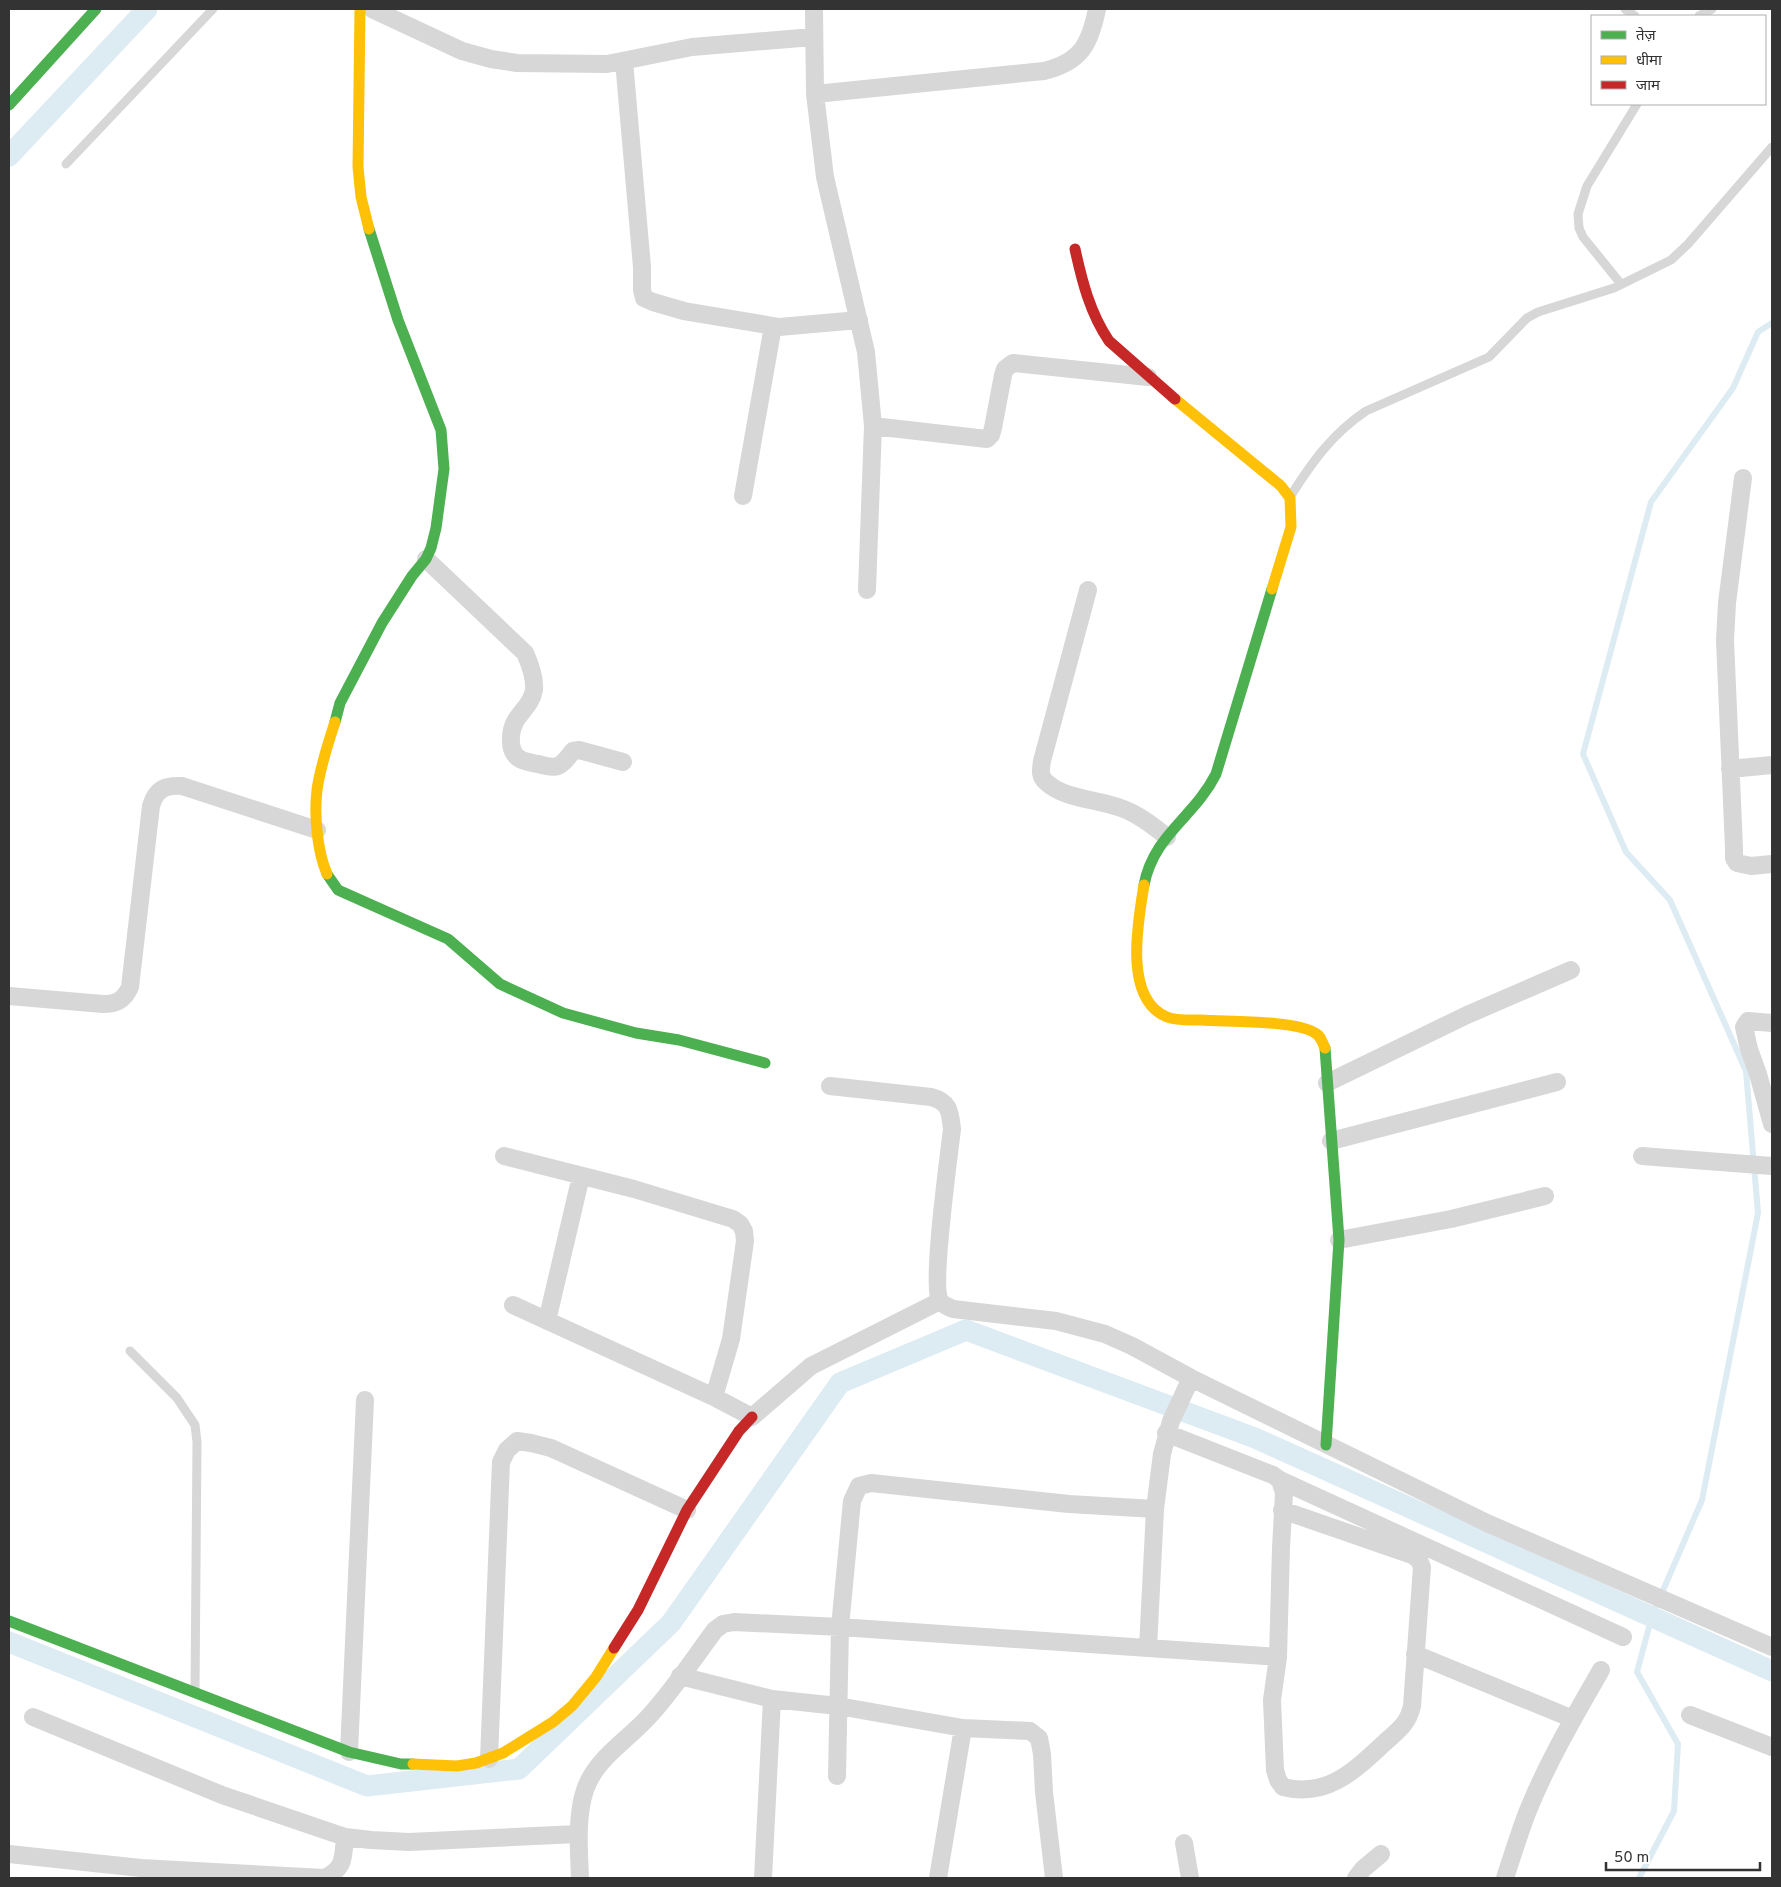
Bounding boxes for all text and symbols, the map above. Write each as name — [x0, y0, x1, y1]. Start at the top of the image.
legend — [1591, 15, 1766, 105]
text: तेज़ — [1636, 26, 1657, 46]
text: धीमा — [1636, 52, 1663, 71]
text: जाम — [1636, 77, 1661, 96]
scale bar — [1606, 1840, 1760, 1872]
text: 50 m — [1614, 1849, 1649, 1868]

